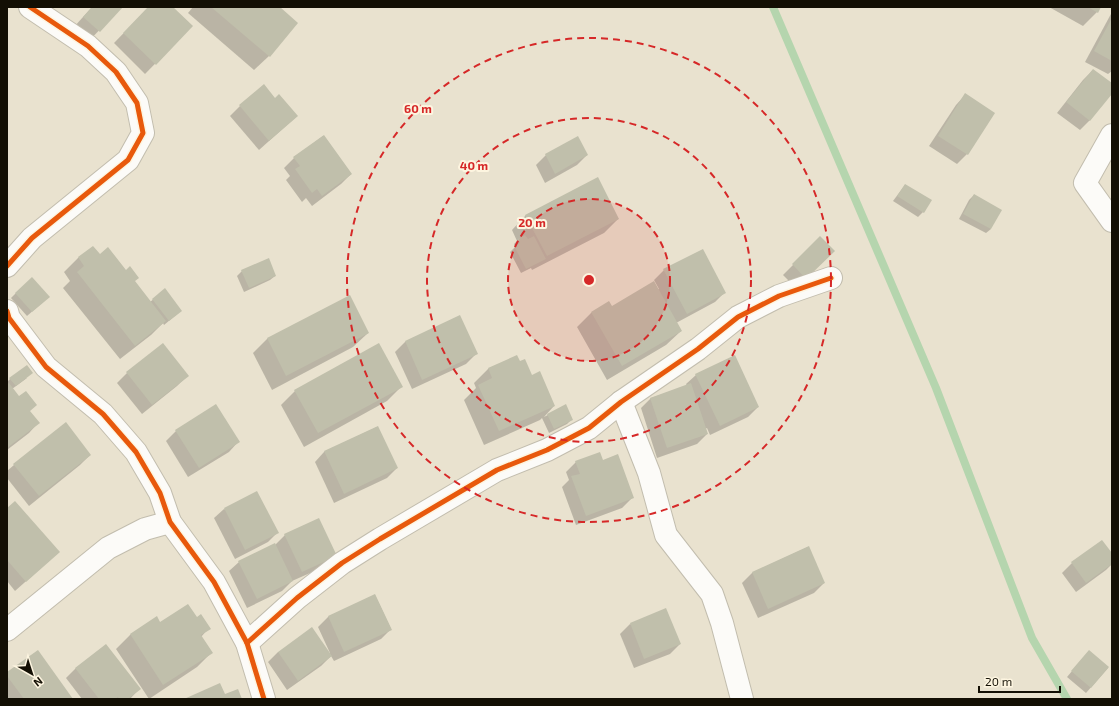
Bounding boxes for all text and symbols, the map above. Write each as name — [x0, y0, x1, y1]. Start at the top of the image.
text: 60 m — [404, 101, 432, 115]
text: 40 m — [460, 158, 488, 172]
text: 20 m — [518, 215, 546, 229]
centre of rings — [582, 273, 596, 287]
north arrow — [12, 654, 52, 694]
scale bar — [979, 668, 1060, 694]
text: 20 m — [985, 674, 1012, 688]
text: N — [31, 675, 46, 690]

